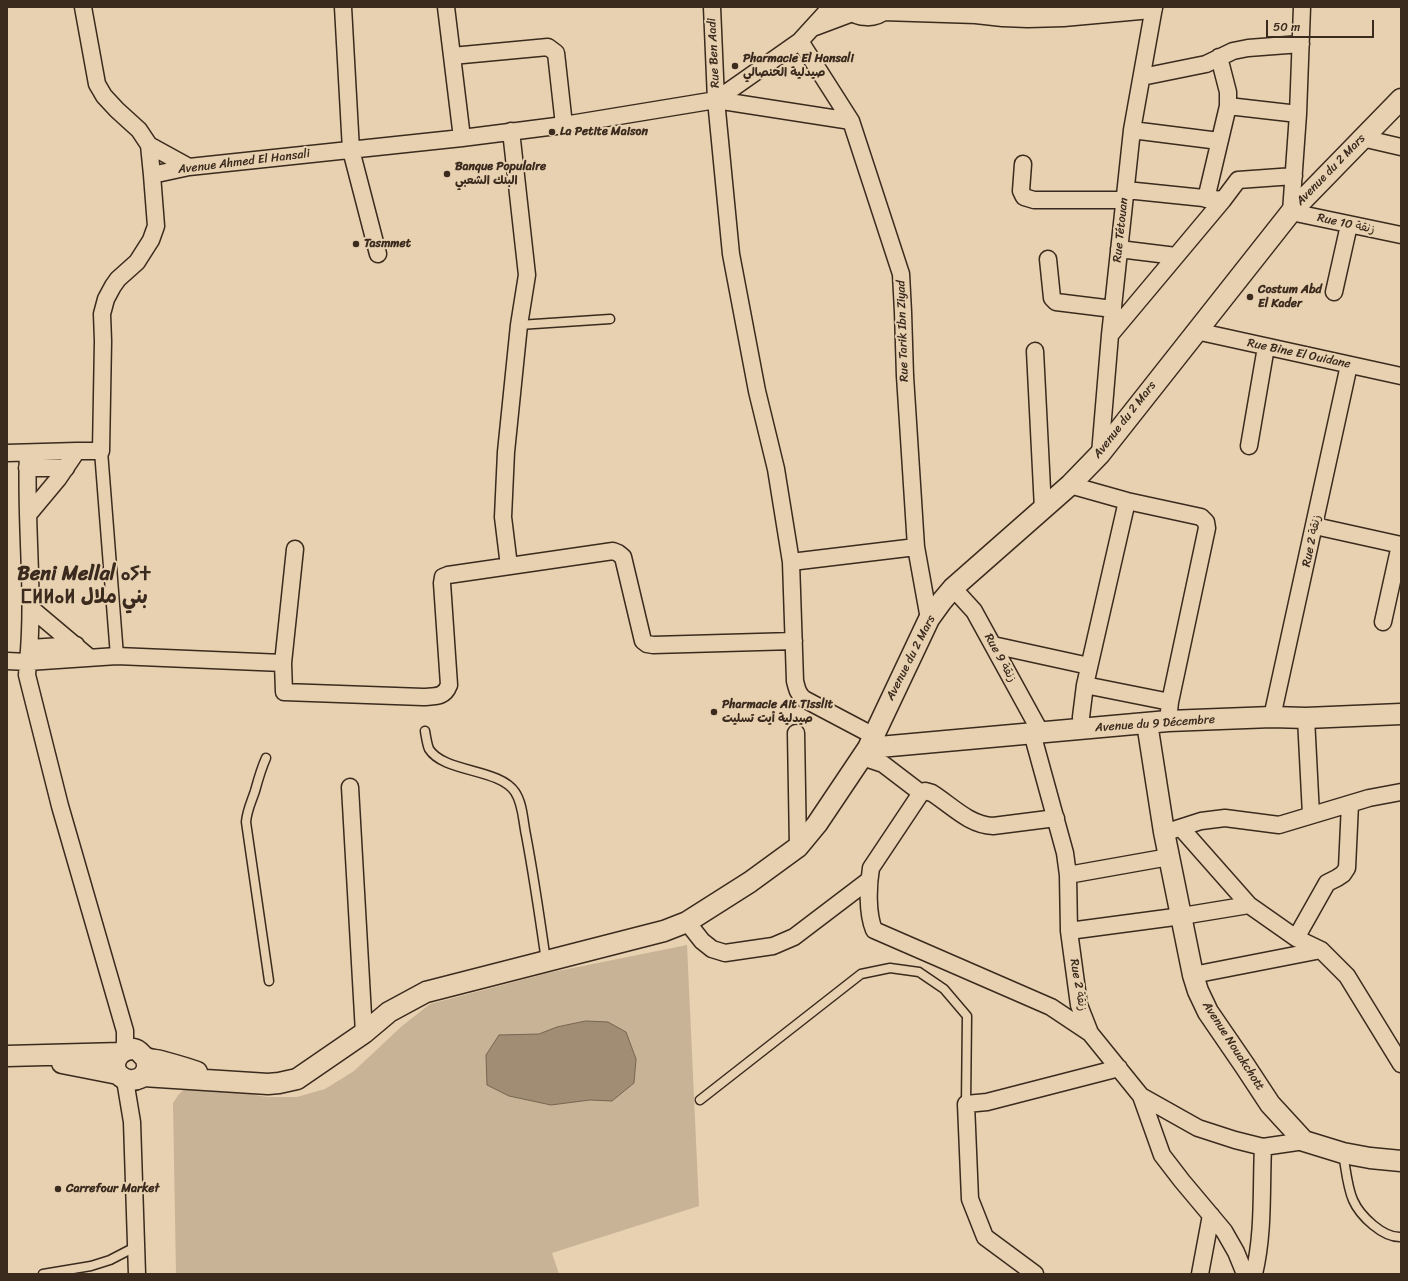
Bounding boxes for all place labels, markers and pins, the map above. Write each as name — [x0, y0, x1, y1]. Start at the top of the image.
place label: Pharmacie El Hansali صيدلية الحنصالي — [743, 52, 854, 80]
marker: Pharmacie El Hansali صيدلية الحنصالي — [730, 61, 740, 71]
place label: La Petite Maison — [560, 125, 648, 139]
marker: La Petite Maison — [547, 127, 557, 137]
place label: Banque Populaire البنك الشعبي — [455, 160, 546, 188]
marker: Banque Populaire البنك الشعبي — [442, 169, 452, 179]
place label: Tasmmet — [364, 237, 411, 251]
marker: Tasmmet — [351, 239, 361, 249]
place label: Costum Abd El Kader — [1258, 283, 1322, 311]
marker: Costum Abd El Kader — [1245, 292, 1255, 302]
place label: Pharmacie Ait Tisslit صيدلية أيت تسليت — [722, 698, 833, 726]
marker: Pharmacie Ait Tisslit صيدلية أيت تسليت — [709, 707, 719, 717]
place label: Carrefour Market — [66, 1182, 159, 1196]
marker: Carrefour Market — [53, 1184, 63, 1194]

